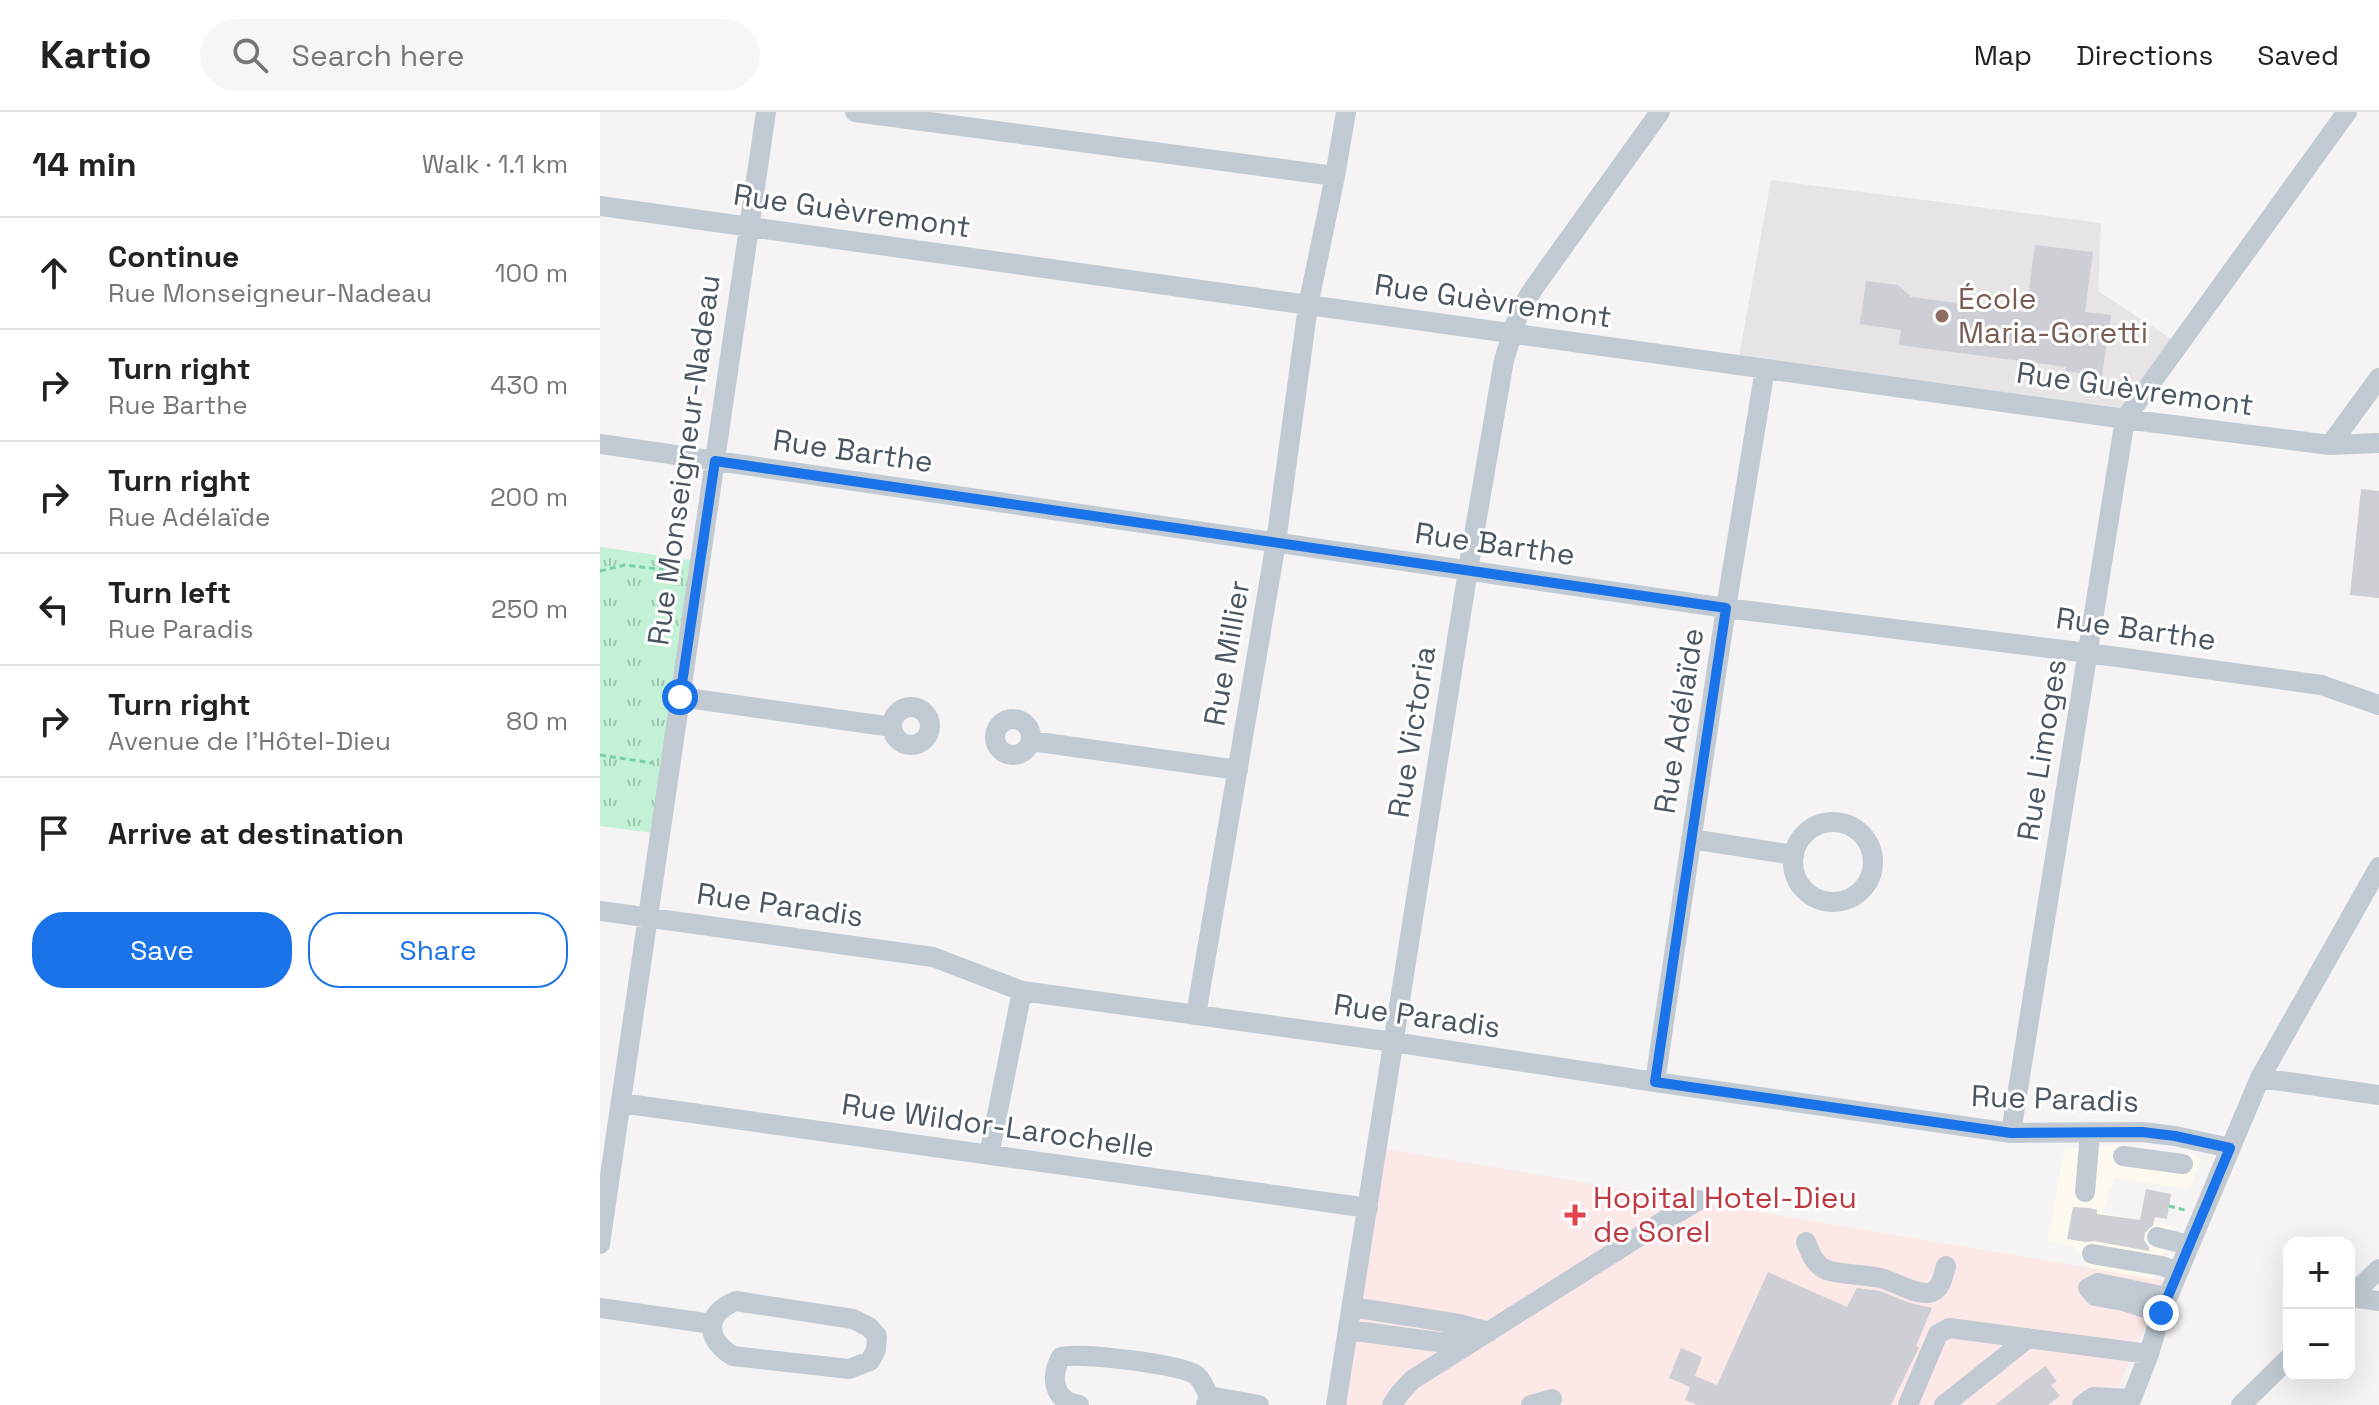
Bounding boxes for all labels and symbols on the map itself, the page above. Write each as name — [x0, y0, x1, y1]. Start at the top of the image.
street label: Rue Guèvremont — [731, 175, 973, 246]
street label: Rue Guèvremont — [1372, 265, 1614, 336]
street label: Rue Monseigneur-Nadeau — [638, 272, 729, 648]
place label: École Maria-Goretti — [1958, 279, 2148, 352]
marker: École Maria-Goretti — [1933, 307, 1951, 325]
street label: Rue Guèvremont — [2014, 353, 2256, 424]
street label: Rue Barthe — [771, 420, 936, 481]
street label: Rue Barthe — [1413, 513, 1578, 574]
street label: Rue Millier — [1195, 577, 1258, 729]
street label: Rue Barthe — [2054, 598, 2219, 659]
street label: Rue Adélaïde — [1645, 625, 1712, 817]
street label: Rue Victoria — [1379, 643, 1444, 821]
street label: Rue Limoges — [2008, 656, 2075, 844]
route start — [662, 679, 698, 715]
street label: Rue Paradis — [694, 874, 866, 935]
street label: Rue Paradis — [1331, 985, 1503, 1046]
street label: Rue Paradis — [1970, 1076, 2140, 1121]
street label: Rue Wildor-Larochelle — [839, 1084, 1157, 1167]
place label: Hopital Hotel-Dieu de Sorel — [1593, 1178, 1857, 1251]
marker: Hopital Hotel-Dieu de Sorel — [1564, 1204, 1586, 1226]
route end — [2143, 1295, 2179, 1331]

